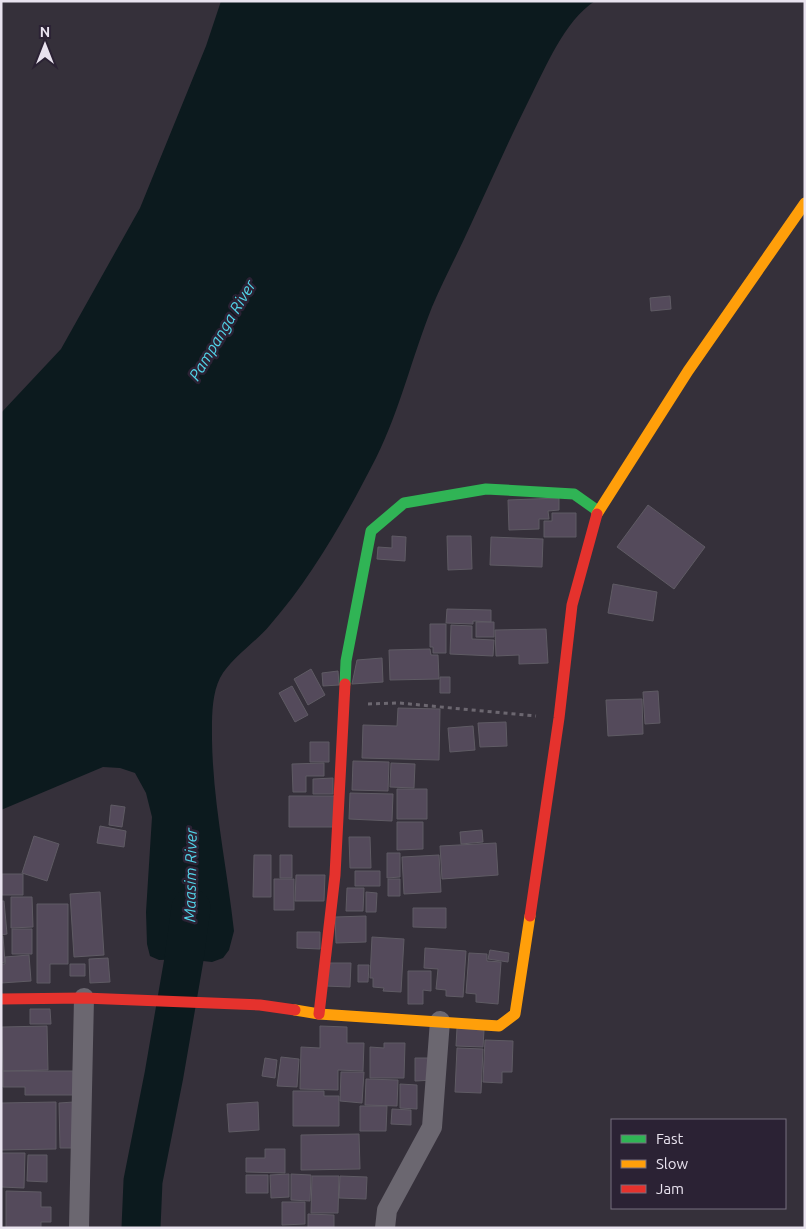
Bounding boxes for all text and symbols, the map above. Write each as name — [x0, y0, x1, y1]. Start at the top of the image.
north arrow — [20, 20, 70, 70]
text: N — [40, 24, 50, 40]
water label: Pampanga River — [185, 276, 260, 383]
water label: Maasim River — [180, 827, 200, 922]
legend — [611, 1119, 786, 1209]
text: Fast — [656, 1130, 684, 1147]
text: Slow — [656, 1155, 689, 1172]
text: Jam — [656, 1180, 684, 1197]

